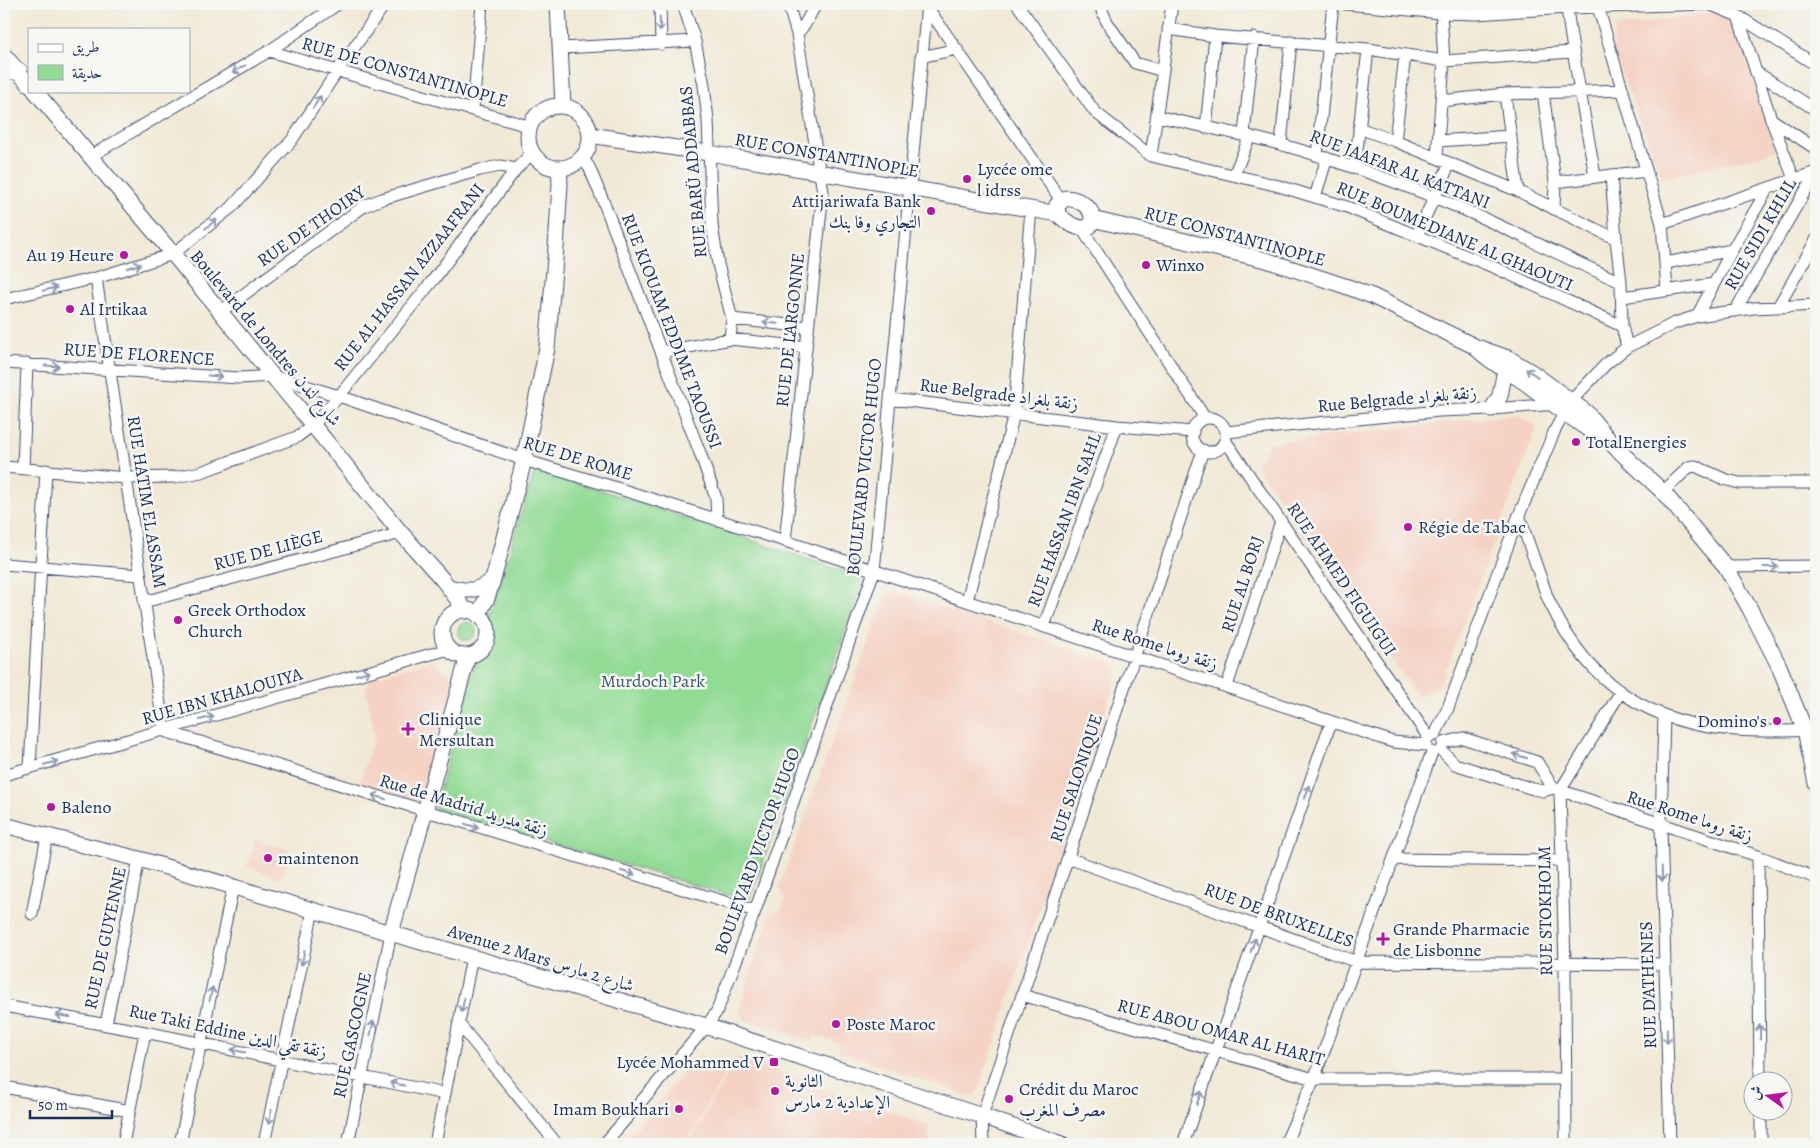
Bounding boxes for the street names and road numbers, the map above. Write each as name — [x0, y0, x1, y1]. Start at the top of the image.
street label: RUE DE CONSTANTINOPLE — [299, 31, 511, 113]
street label: RUE BARÜ ADDABBAS — [674, 85, 712, 259]
street label: RUE JAAFAR AL KATTANI — [1306, 123, 1494, 215]
street label: RUE CONSTANTINOPLE — [733, 127, 921, 183]
street label: RUE SIDI KHLIL — [1718, 173, 1802, 294]
street label: RUE BOUMEDIANE AL GHAOUTI — [1333, 175, 1577, 297]
street label: RUE AL HASSAN AZZAAFRANI — [328, 178, 490, 376]
street label: RUE DE THOIRY — [252, 179, 371, 272]
street label: RUE CONSTANTINOPLE — [1142, 200, 1328, 272]
street label: RUE KIOUAM EDDIME TAOUSSI — [616, 210, 728, 452]
street label: Boulevard de Londres شارع لندن — [183, 245, 347, 433]
street label: RUE DE L'ARGONNE — [770, 252, 810, 408]
street label: RUE DE FLORENCE — [63, 337, 215, 371]
street label: BOULEVARD VICTOR HUGO — [841, 357, 887, 577]
street label: Rue Belgrade زنقة بلغراد — [918, 372, 1080, 416]
street label: Rue Belgrade زنقة بلغراد — [1316, 380, 1478, 418]
street label: RUE HATIM EL ASSAM — [122, 414, 172, 590]
street label: RUE HASSAN IBN SAHL — [1021, 429, 1107, 610]
street label: RUE DE ROME — [520, 430, 636, 486]
street label: RUE AHMED FIGUIGUI — [1282, 497, 1402, 661]
street label: RUE DE LIÈGE — [211, 524, 325, 576]
street label: RUE AL BORJ — [1215, 533, 1269, 635]
street label: Rue Rome زنقة روما — [1089, 612, 1221, 676]
street label: RUE IBN KHALOUIYA — [139, 661, 305, 730]
street label: RUE SALONIQUE — [1044, 711, 1108, 845]
street label: BOULEVARD VICTOR HUGO — [708, 744, 806, 958]
street label: Rue de Madrid زنقة مدريد — [377, 768, 551, 842]
street label: Rue Rome زنقة روما — [1624, 784, 1756, 848]
street label: RUE STOKHOLM — [1532, 846, 1558, 976]
street label: RUE DE GUYENNE — [78, 865, 132, 1011]
street label: RUE DE BRUXELLES — [1201, 877, 1357, 953]
street label: Avenue 2 Mars شارع 2 مارس — [443, 918, 637, 1001]
street label: RUE D'ATHENES — [1634, 921, 1662, 1049]
street label: RUE GASCOGNE — [327, 970, 377, 1100]
street label: RUE ABOU OMAR AL HARIT — [1115, 993, 1327, 1071]
street label: Rue Taki Eddine زنقة تقي الدين — [126, 998, 329, 1070]

